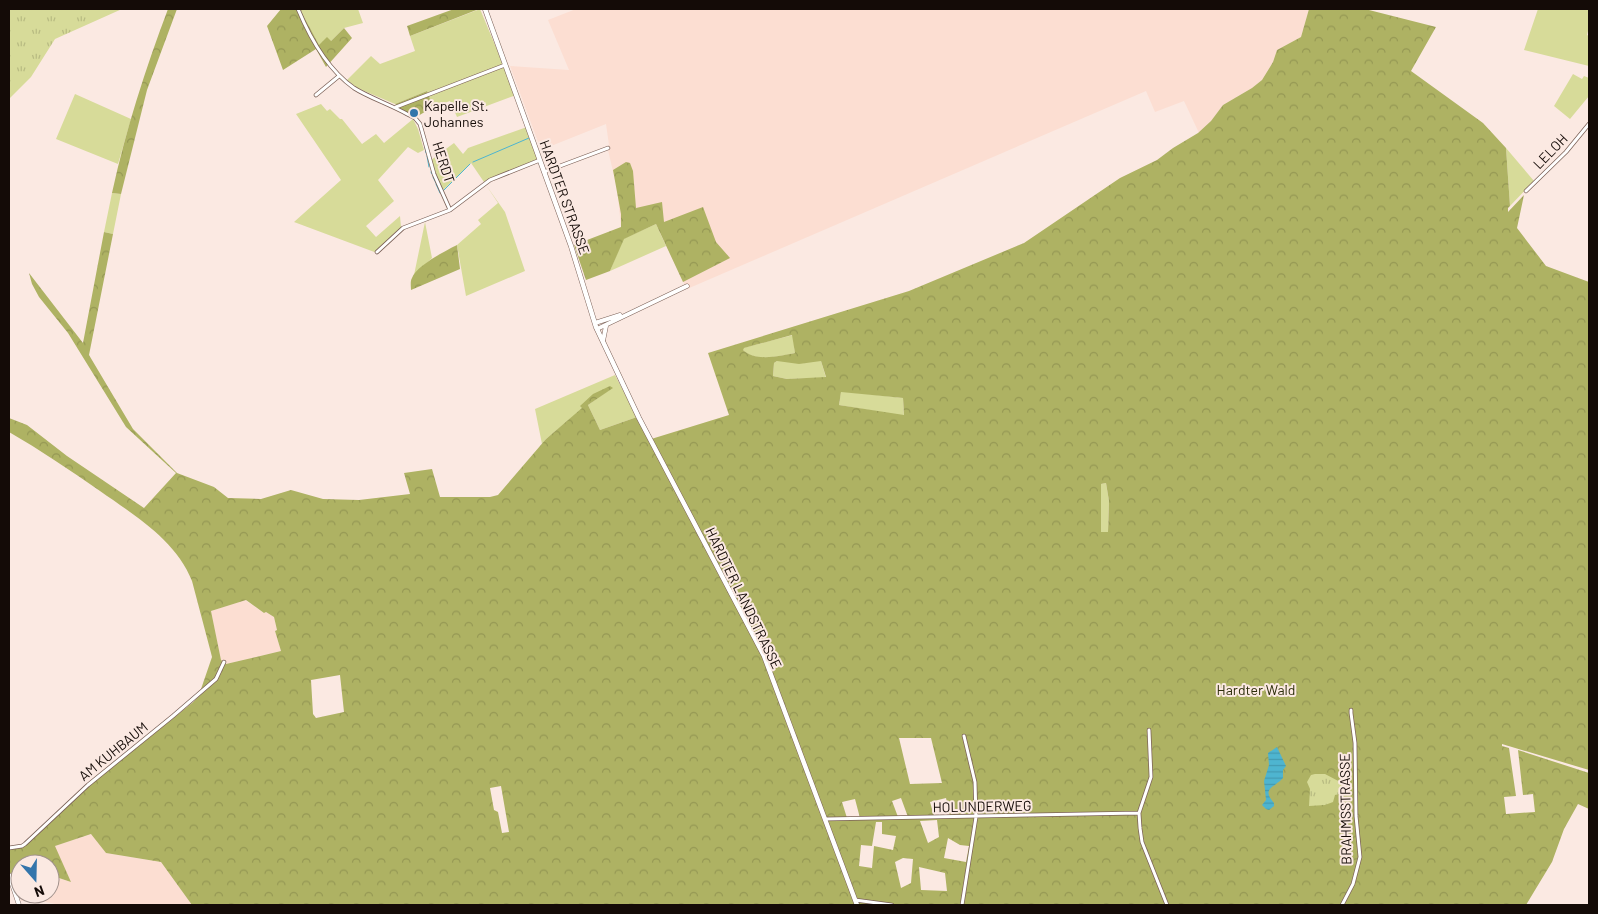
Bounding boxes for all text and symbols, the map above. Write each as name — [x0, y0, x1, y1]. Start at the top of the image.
place label: Kapelle St. Johannes — [424, 97, 489, 130]
marker: Kapelle St. Johannes — [408, 107, 420, 119]
street label: LELOH — [1529, 130, 1571, 172]
street label: HARDTER STRASSE — [536, 138, 594, 256]
street label: HERDT — [429, 139, 459, 185]
street label: HARDTER LANDSTRASSE — [702, 524, 786, 672]
park label: Hardter Wald — [1217, 681, 1295, 698]
street label: AM KUHBAUM — [75, 718, 151, 784]
street label: BRAHMSSTRASSE — [1336, 753, 1354, 865]
street label: HOLUNDERWEG — [932, 797, 1032, 815]
north arrow — [10, 854, 60, 904]
text: N — [32, 882, 47, 901]

